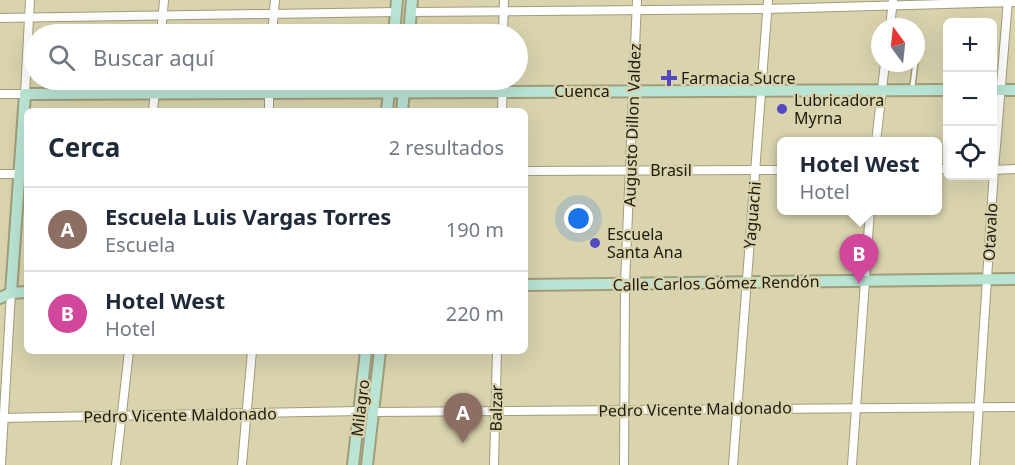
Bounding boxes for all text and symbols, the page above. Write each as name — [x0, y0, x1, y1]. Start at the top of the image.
north arrow — [871, 18, 925, 72]
map controls — [943, 18, 997, 180]
button: + — [943, 18, 997, 72]
search box — [24, 24, 528, 90]
icon: search — [45, 41, 78, 74]
text: Buscar aquí — [93, 42, 214, 72]
street label: Augusto Dillon Valdez — [618, 43, 646, 207]
place label: Farmacia Sucre — [681, 67, 795, 89]
marker: Farmacia Sucre — [662, 71, 676, 85]
button: − — [943, 72, 997, 126]
street label: Cuenca — [554, 80, 610, 102]
place label: Lubricadora Myrna — [794, 89, 884, 129]
marker: Lubricadora Myrna — [775, 102, 789, 116]
button: locate — [943, 126, 997, 180]
text: Cerca — [48, 129, 120, 165]
text: 2 resultados — [389, 134, 504, 161]
popup — [777, 137, 942, 215]
text: Hotel West — [799, 148, 920, 178]
street label: Brasil — [650, 159, 692, 181]
text: Hotel — [799, 178, 850, 205]
street label: Yaguachi — [738, 180, 766, 250]
text: Escuela Luis Vargas Torres — [105, 201, 391, 231]
street label: Otavalo — [977, 202, 1003, 262]
your location — [564, 204, 593, 233]
text: A — [61, 216, 74, 243]
text: 190 m — [446, 216, 504, 243]
place label: Escuela Santa Ana — [607, 223, 683, 263]
text: Escuela — [105, 231, 175, 258]
pin: B — [840, 234, 878, 284]
marker: Escuela Santa Ana — [588, 236, 602, 250]
street label: Calle Carlos Gómez Rendón — [612, 270, 820, 296]
text: Hotel West — [105, 285, 225, 315]
text: B — [61, 300, 74, 327]
text: 220 m — [446, 300, 504, 327]
text: Hotel — [105, 315, 156, 342]
street label: Milagro — [346, 378, 374, 438]
street label: Balzar — [485, 384, 507, 431]
pin: A — [444, 394, 482, 443]
street label: Pedro Vicente Maldonado — [598, 396, 792, 422]
street label: Pedro Vicente Maldonado — [83, 402, 277, 428]

